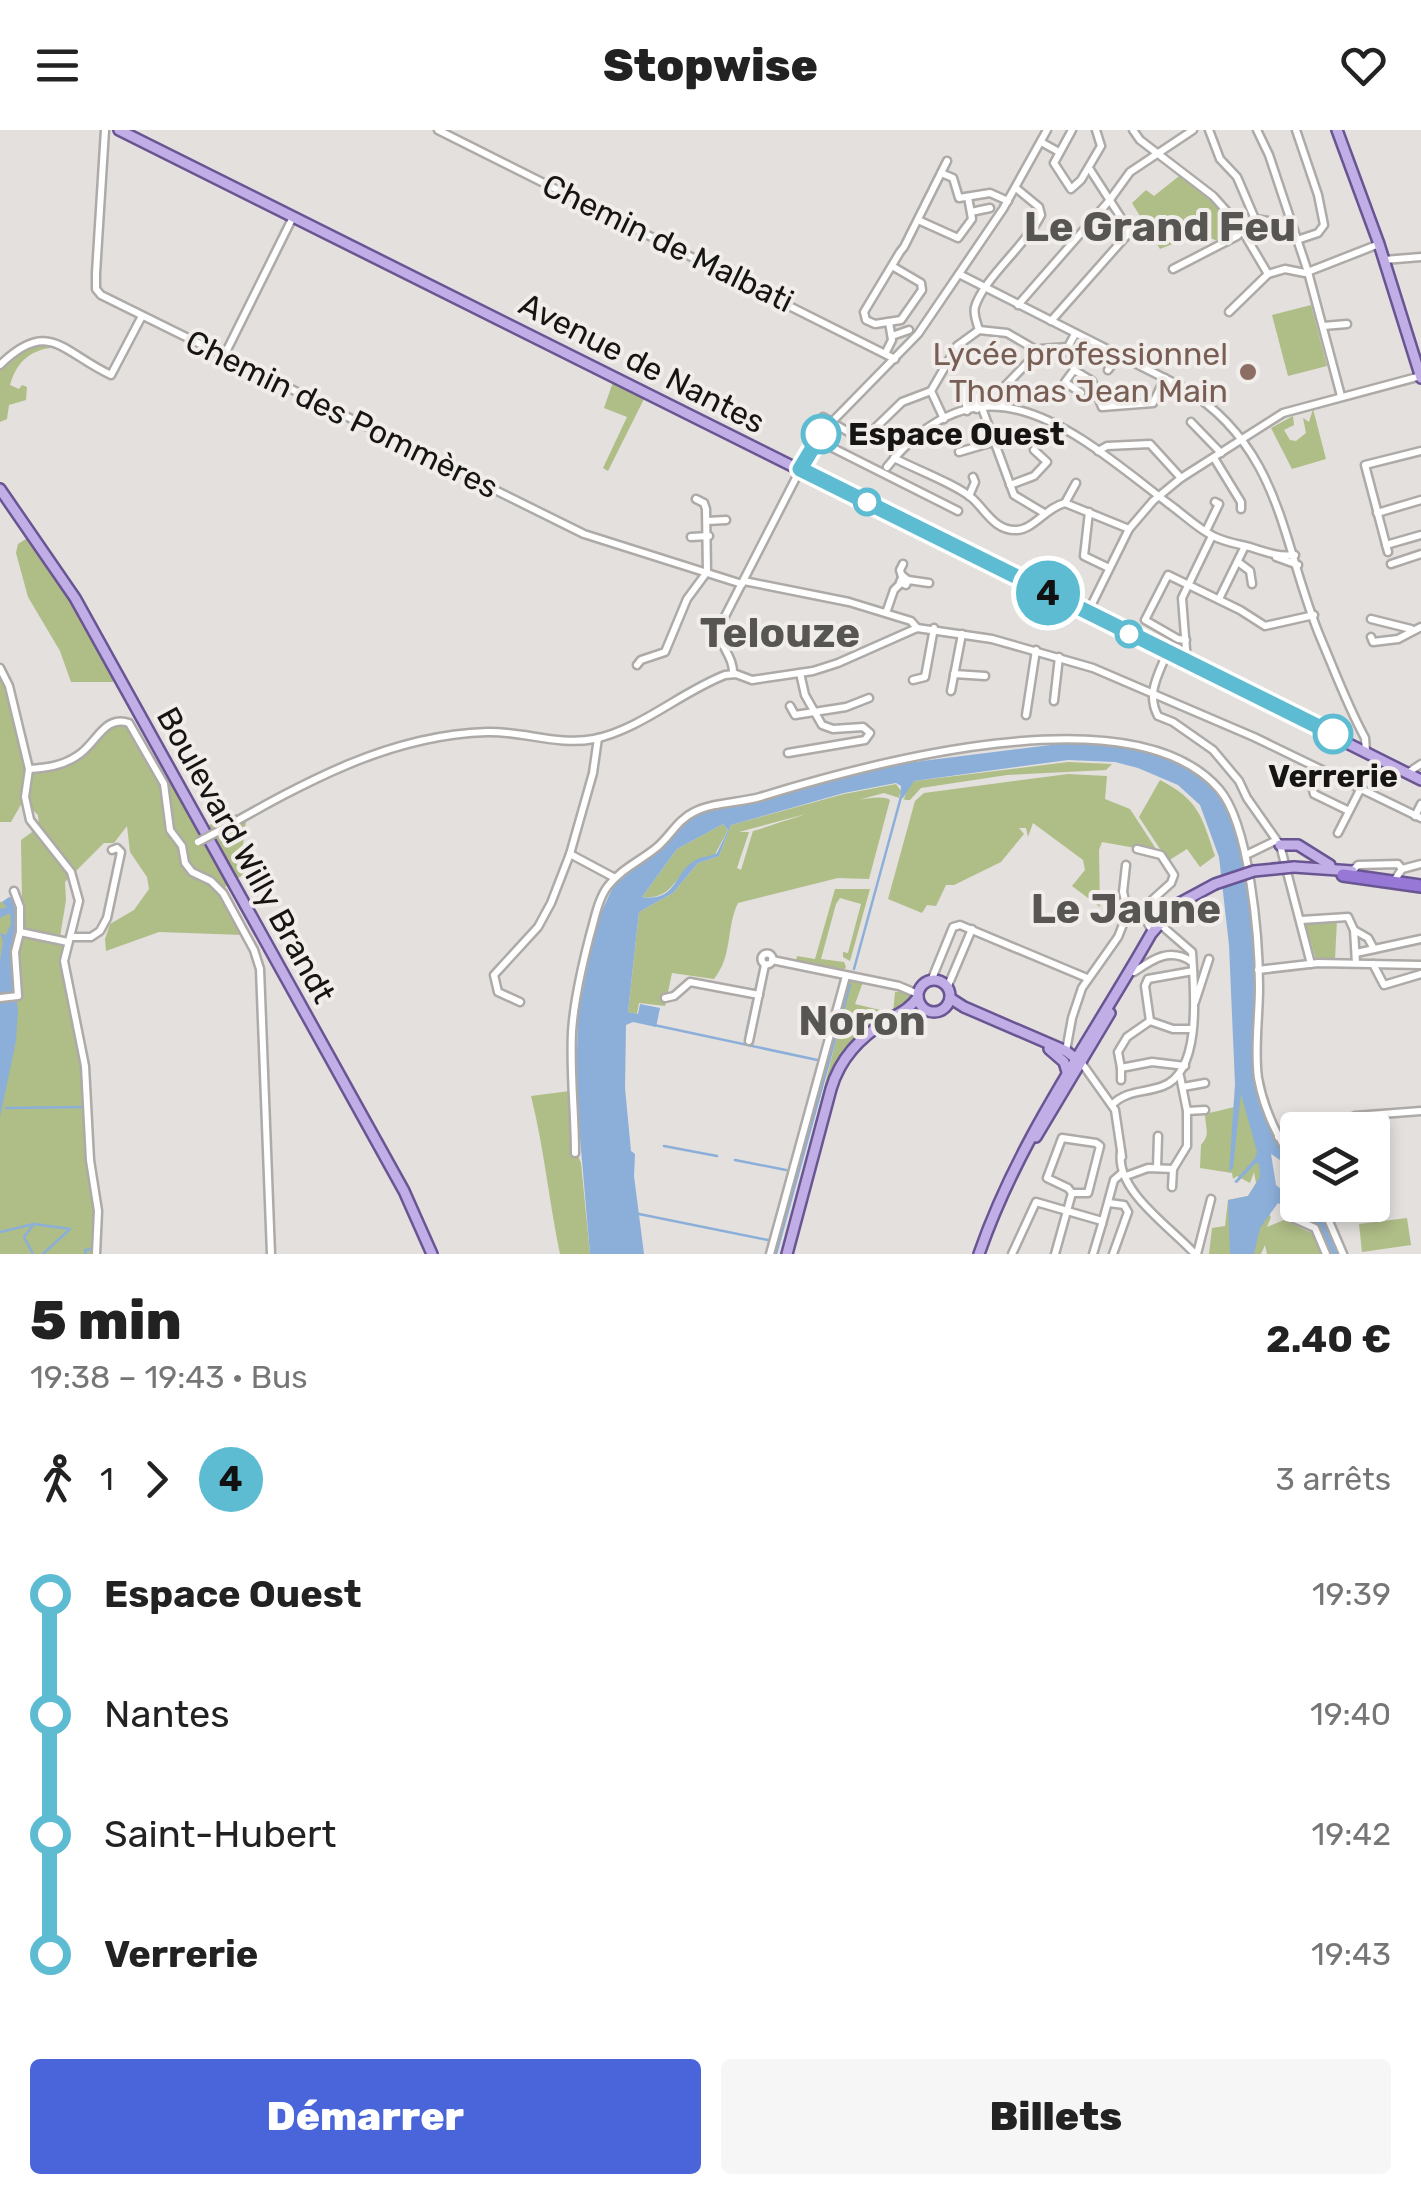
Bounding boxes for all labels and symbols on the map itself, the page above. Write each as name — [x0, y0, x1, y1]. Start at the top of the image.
street label: Chemin de Malbati — [536, 166, 800, 320]
district label: Le Grand Feu — [1024, 202, 1296, 252]
street label: Avenue de Nantes — [513, 285, 771, 441]
street label: Chemin des Pommères — [180, 322, 504, 506]
place label: Lycée professionnel Thomas Jean Main — [932, 335, 1228, 410]
marker: Lycée professionnel Thomas Jean Main — [1237, 361, 1259, 383]
marker: Espace Ouest — [802, 415, 840, 453]
place label: Espace Ouest — [848, 415, 1065, 453]
unlabelled marker — [854, 489, 880, 515]
line badge: 4 — [1016, 560, 1080, 626]
district label: Telouze — [700, 608, 860, 658]
unlabelled marker — [1116, 621, 1142, 647]
street label: Boulevard Willy Brandt — [149, 700, 343, 1010]
marker: Verrerie — [1314, 715, 1352, 753]
place label: Verrerie — [1268, 757, 1398, 795]
district label: Le Jaune — [1031, 884, 1221, 934]
district label: Noron — [798, 996, 926, 1046]

